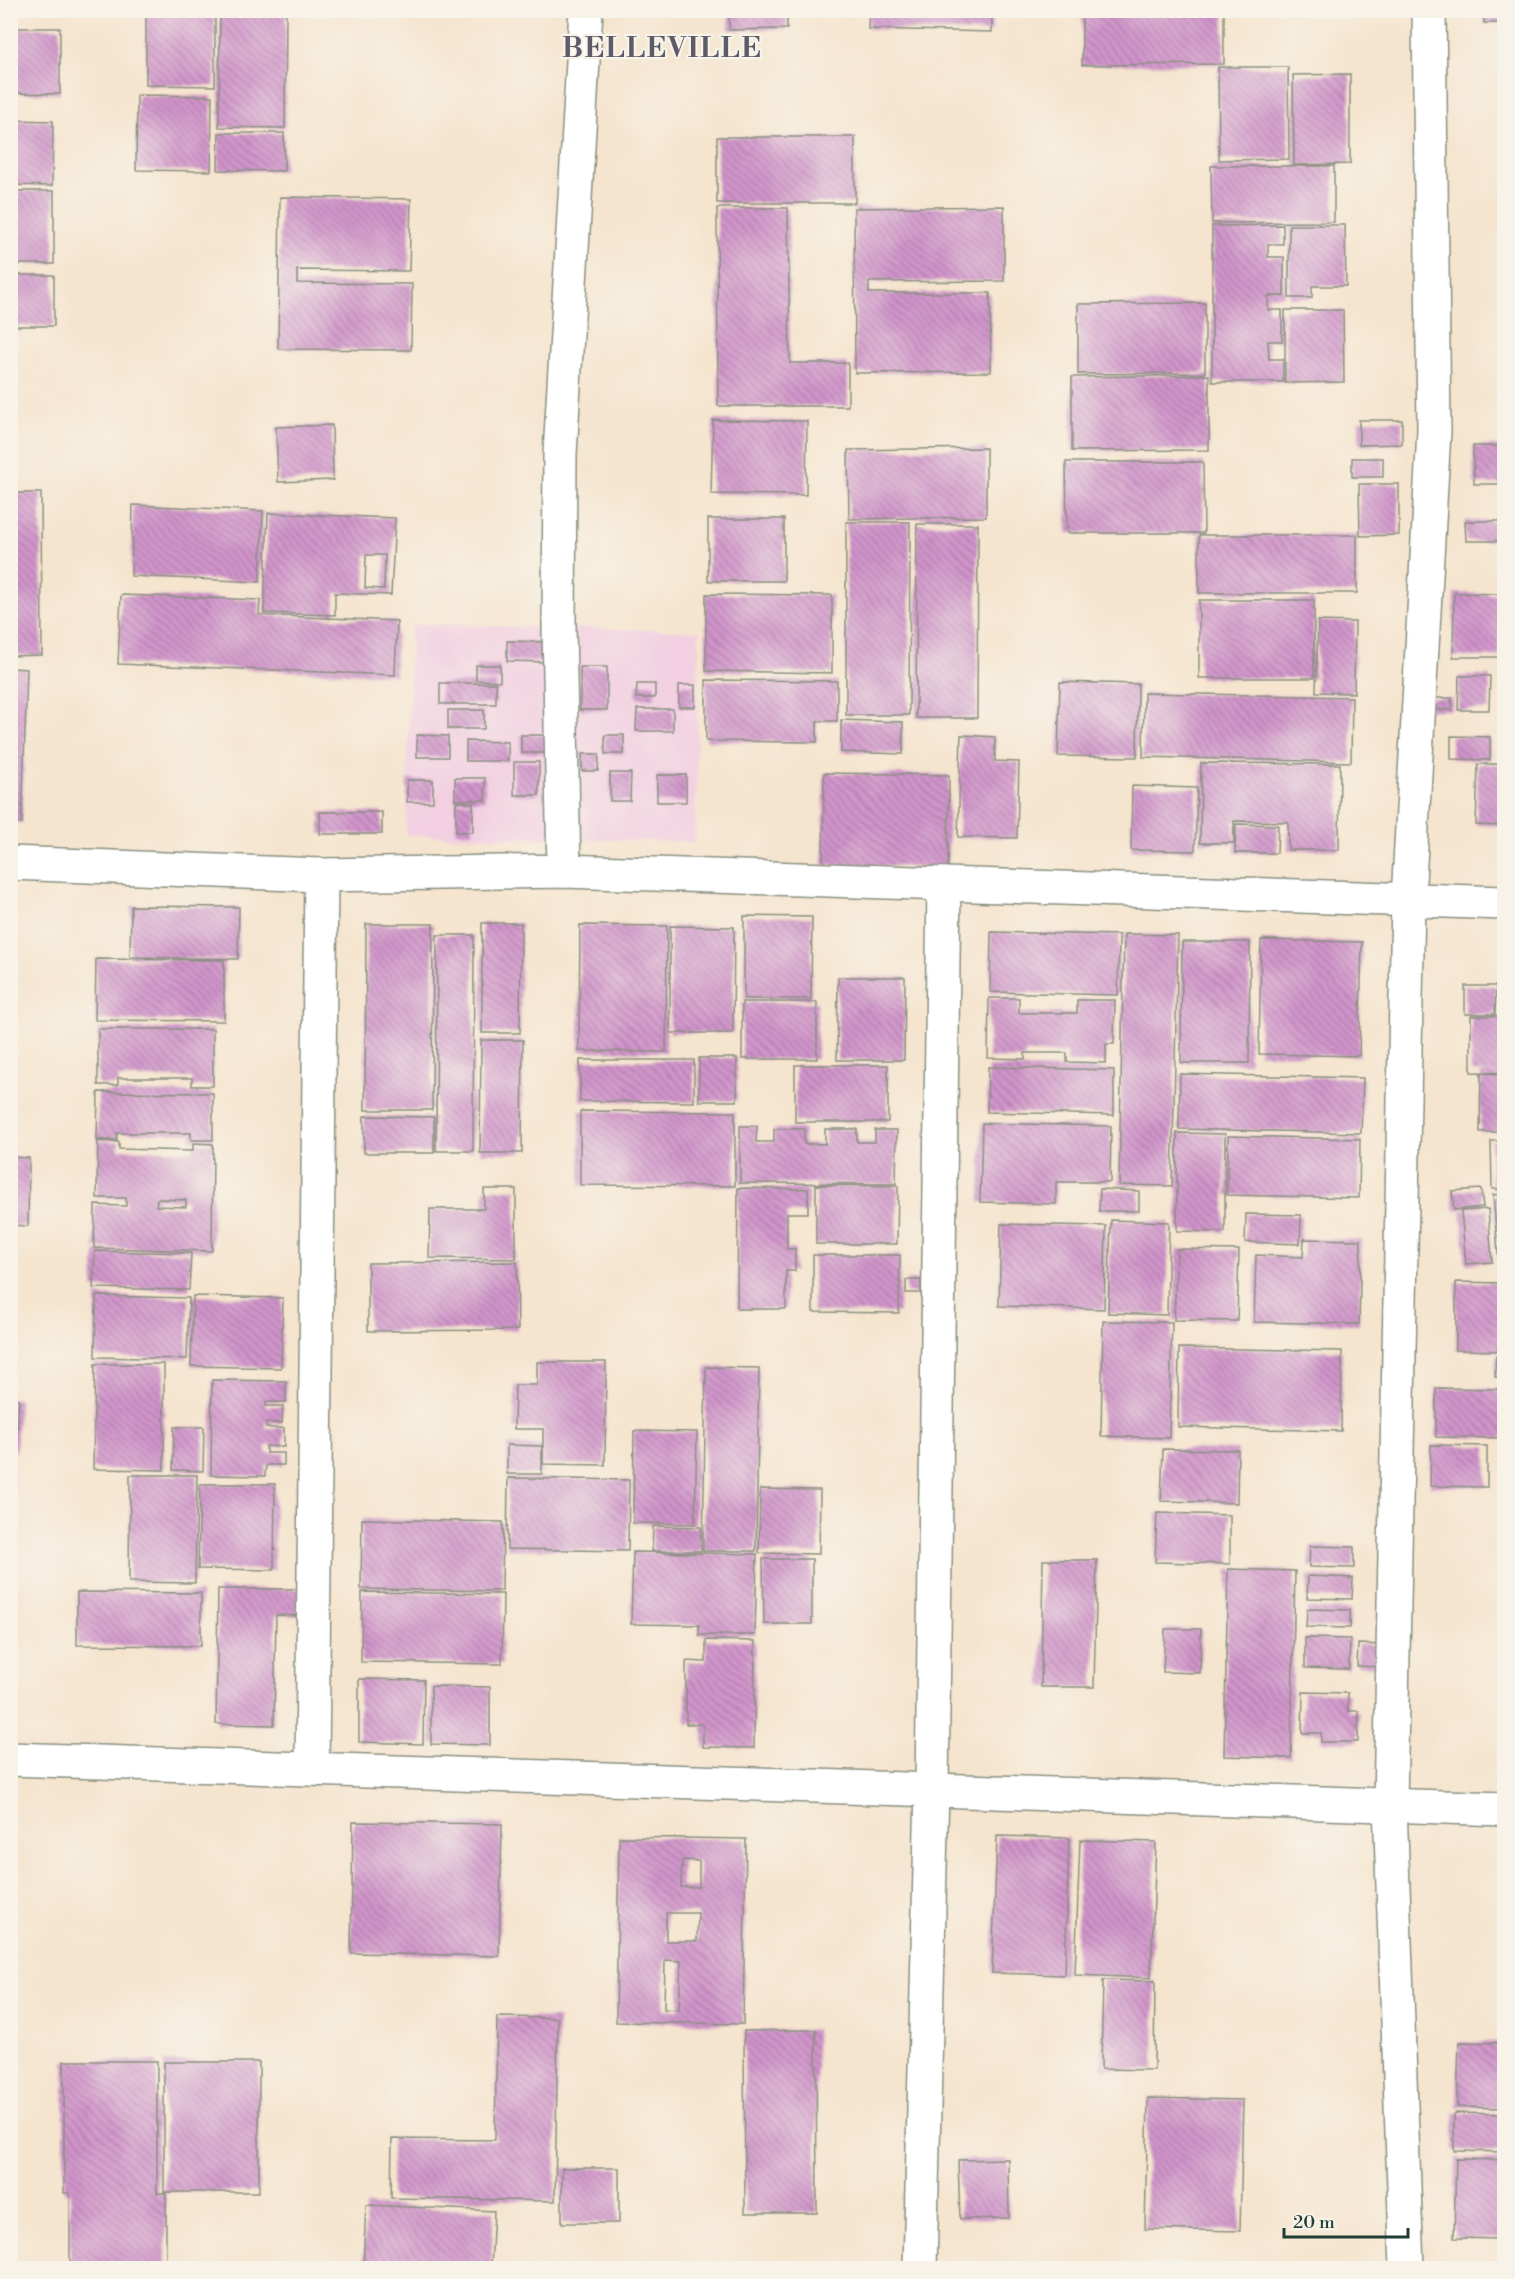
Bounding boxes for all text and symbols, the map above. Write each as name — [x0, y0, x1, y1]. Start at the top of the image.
district label: BELLEVILLE — [562, 31, 762, 66]
scale bar — [1284, 2201, 1408, 2239]
text: 20 m — [1293, 2211, 1335, 2234]

